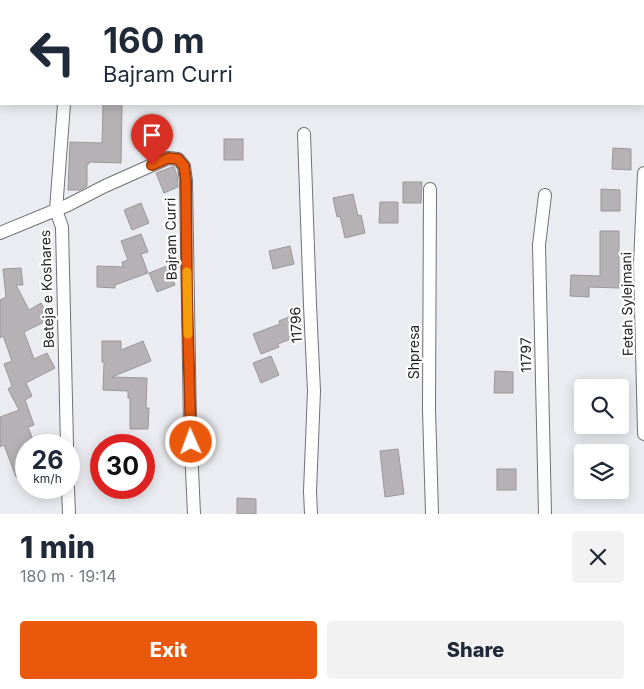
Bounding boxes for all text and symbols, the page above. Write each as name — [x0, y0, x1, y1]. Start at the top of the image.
text: 160 m — [103, 19, 205, 61]
icon: left — [20, 20, 85, 85]
text: Bajram Curri — [103, 61, 233, 87]
pin — [131, 114, 173, 165]
icon: arrive — [138, 121, 166, 149]
street label: Bajram Curri — [161, 198, 180, 280]
street label: Beteja e Koshares — [36, 229, 57, 349]
street label: Fetah Sylejmani — [617, 252, 636, 356]
street label: 11796 — [286, 306, 305, 344]
street label: Shpresa — [405, 325, 422, 379]
street label: 11797 — [517, 337, 534, 373]
map controls — [574, 379, 629, 499]
button: search — [574, 379, 629, 434]
position arrow — [164, 415, 216, 467]
speed limit sign: 30 — [90, 434, 155, 499]
button: layers — [574, 444, 629, 499]
text: 26 — [32, 445, 63, 475]
text: km/h — [33, 471, 62, 486]
text: 1 min — [20, 529, 95, 565]
button: close — [572, 531, 624, 583]
text: 180 m · 19:14 — [20, 566, 117, 586]
button: Exit — [20, 621, 317, 679]
button: Share — [327, 621, 624, 679]

